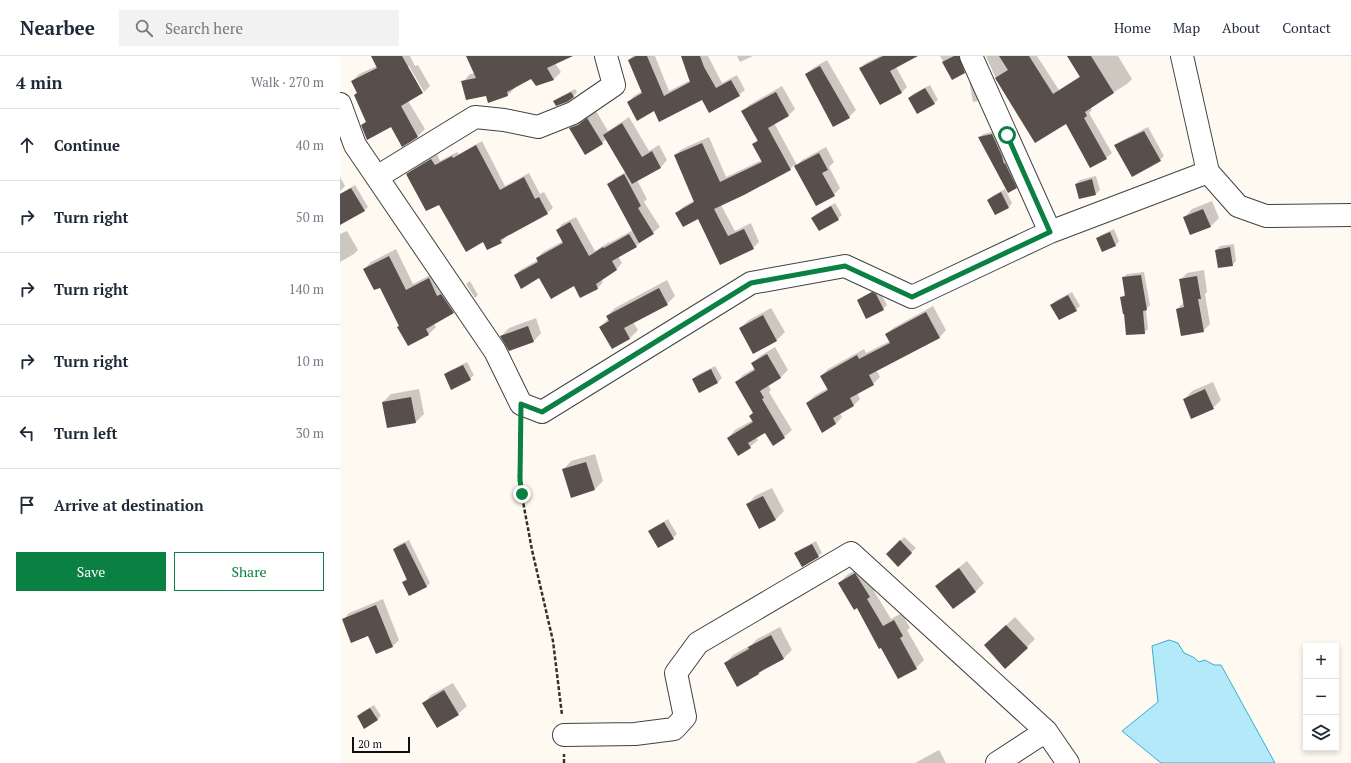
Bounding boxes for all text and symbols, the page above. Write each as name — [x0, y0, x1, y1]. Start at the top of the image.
search box — [119, 10, 399, 46]
text: Nearbee — [20, 15, 95, 40]
icon: search — [133, 17, 155, 39]
text: Search here — [165, 18, 243, 38]
text: Home — [1114, 18, 1151, 37]
text: Map — [1173, 18, 1200, 37]
text: About — [1222, 18, 1260, 37]
text: Contact — [1282, 18, 1331, 37]
text: 4 min — [16, 71, 63, 94]
text: Walk · 270 m — [251, 73, 324, 91]
route start — [998, 126, 1016, 144]
icon: ahead — [16, 134, 38, 156]
text: Continue — [54, 135, 120, 155]
text: 40 m — [296, 136, 324, 154]
icon: right — [16, 206, 38, 228]
text: Turn right — [54, 207, 129, 227]
text: 50 m — [296, 208, 324, 226]
icon: right — [16, 278, 38, 300]
text: Turn right — [54, 279, 129, 299]
text: 140 m — [289, 280, 324, 298]
icon: right — [16, 350, 38, 372]
text: Turn right — [54, 351, 129, 371]
text: 10 m — [296, 352, 324, 370]
icon: left — [16, 422, 38, 444]
text: Turn left — [54, 423, 118, 443]
text: 30 m — [296, 424, 324, 442]
route end — [513, 485, 531, 503]
icon: arrive — [16, 494, 38, 516]
text: Arrive at destination — [54, 495, 204, 515]
button: Save — [16, 552, 166, 591]
button: Share — [174, 552, 324, 591]
map controls — [1303, 643, 1339, 751]
button: + — [1303, 643, 1339, 679]
button: − — [1303, 679, 1339, 715]
button: layers — [1303, 715, 1339, 751]
scale bar — [352, 735, 410, 754]
text: 20 m — [358, 737, 382, 751]

